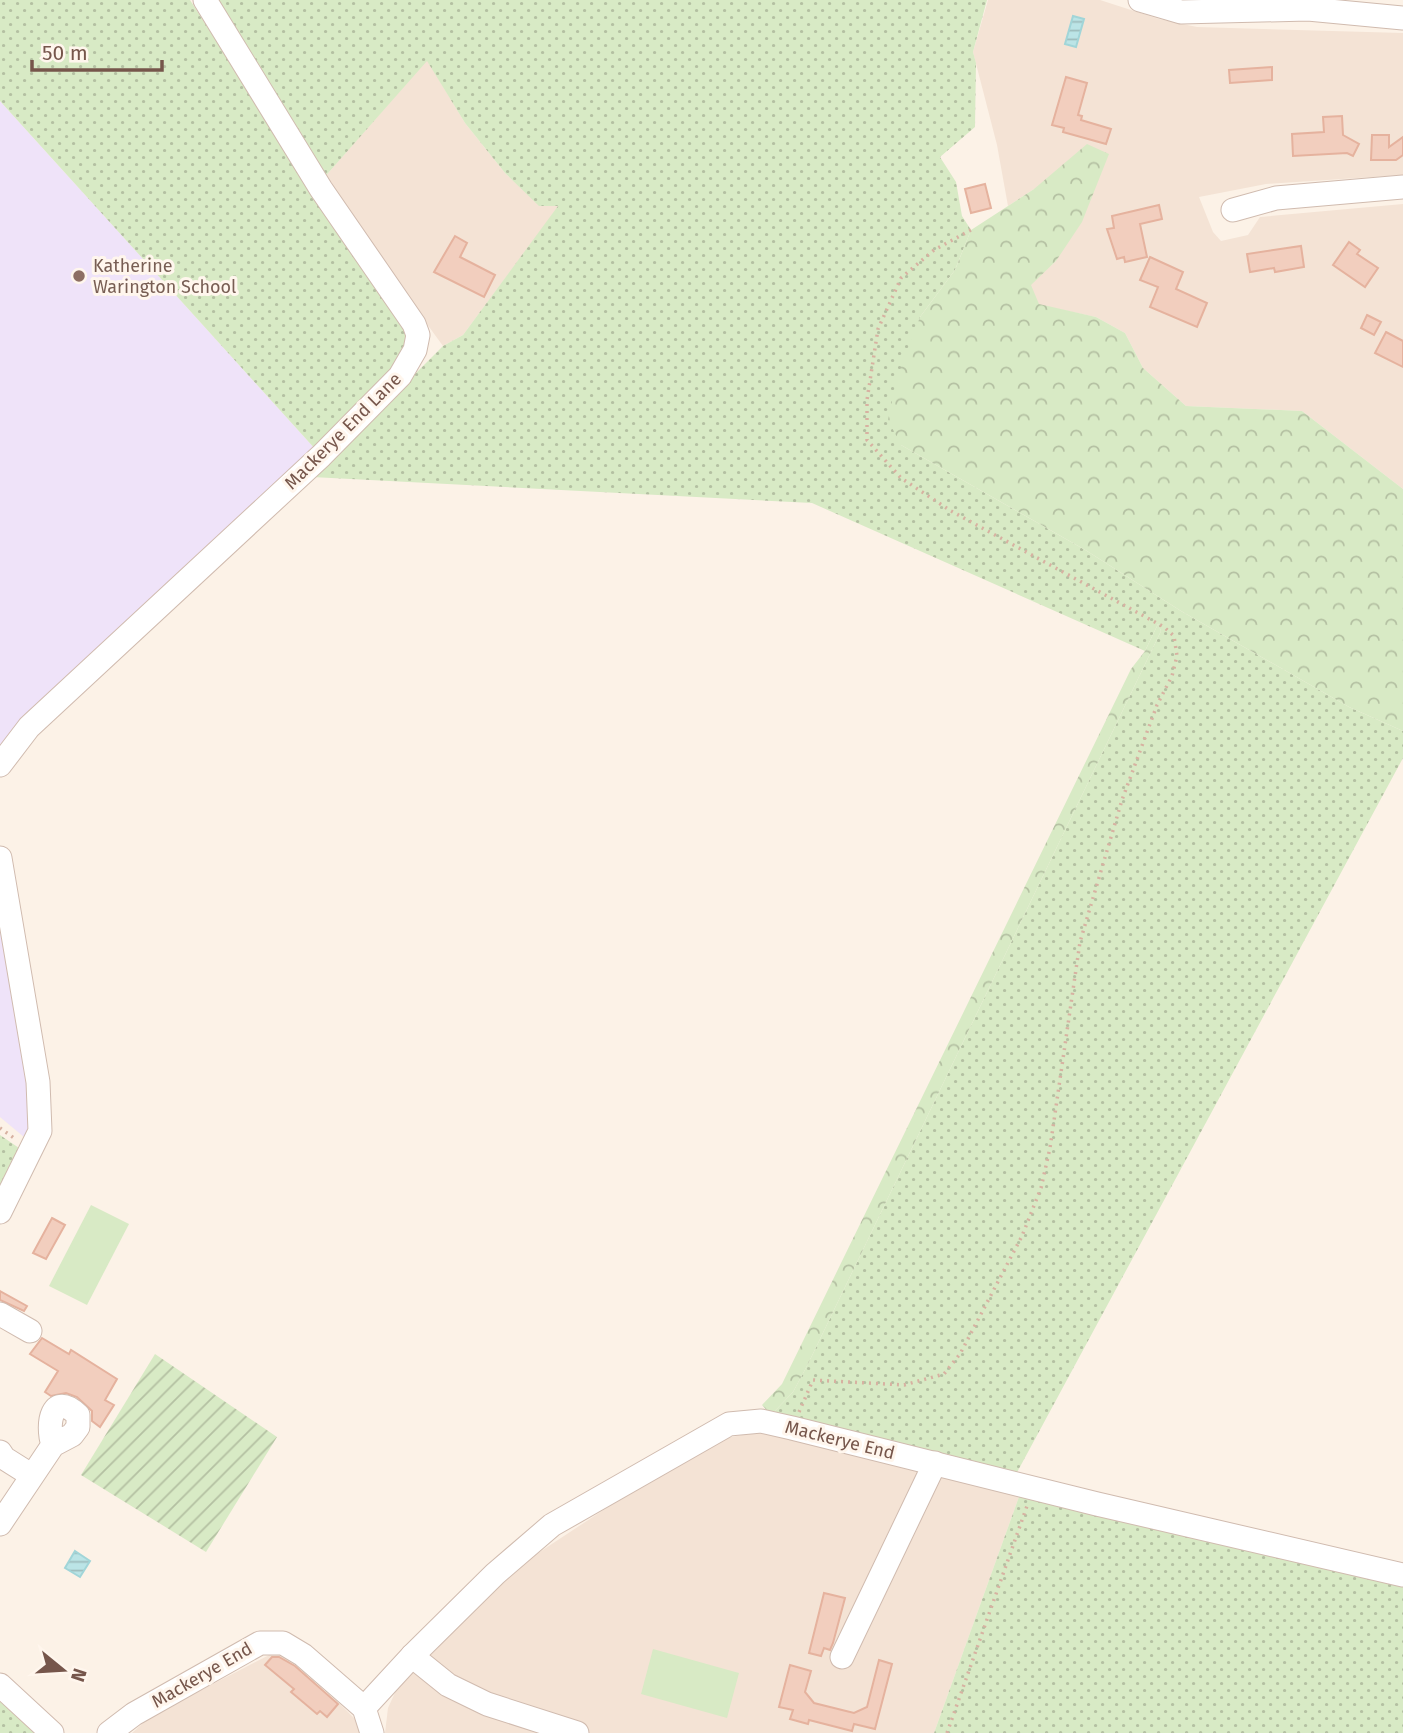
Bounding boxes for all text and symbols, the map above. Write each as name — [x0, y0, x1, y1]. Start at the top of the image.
scale bar — [32, 28, 161, 72]
text: 50 m — [42, 40, 88, 66]
place label: Katherine Warington School — [93, 255, 236, 298]
marker: Katherine Warington School — [71, 268, 87, 284]
street label: Mackerye End Lane — [280, 368, 406, 494]
street label: Mackerye End — [783, 1416, 897, 1464]
north arrow — [28, 1635, 98, 1705]
street label: Mackerye End — [148, 1637, 256, 1713]
text: N — [66, 1666, 92, 1685]

